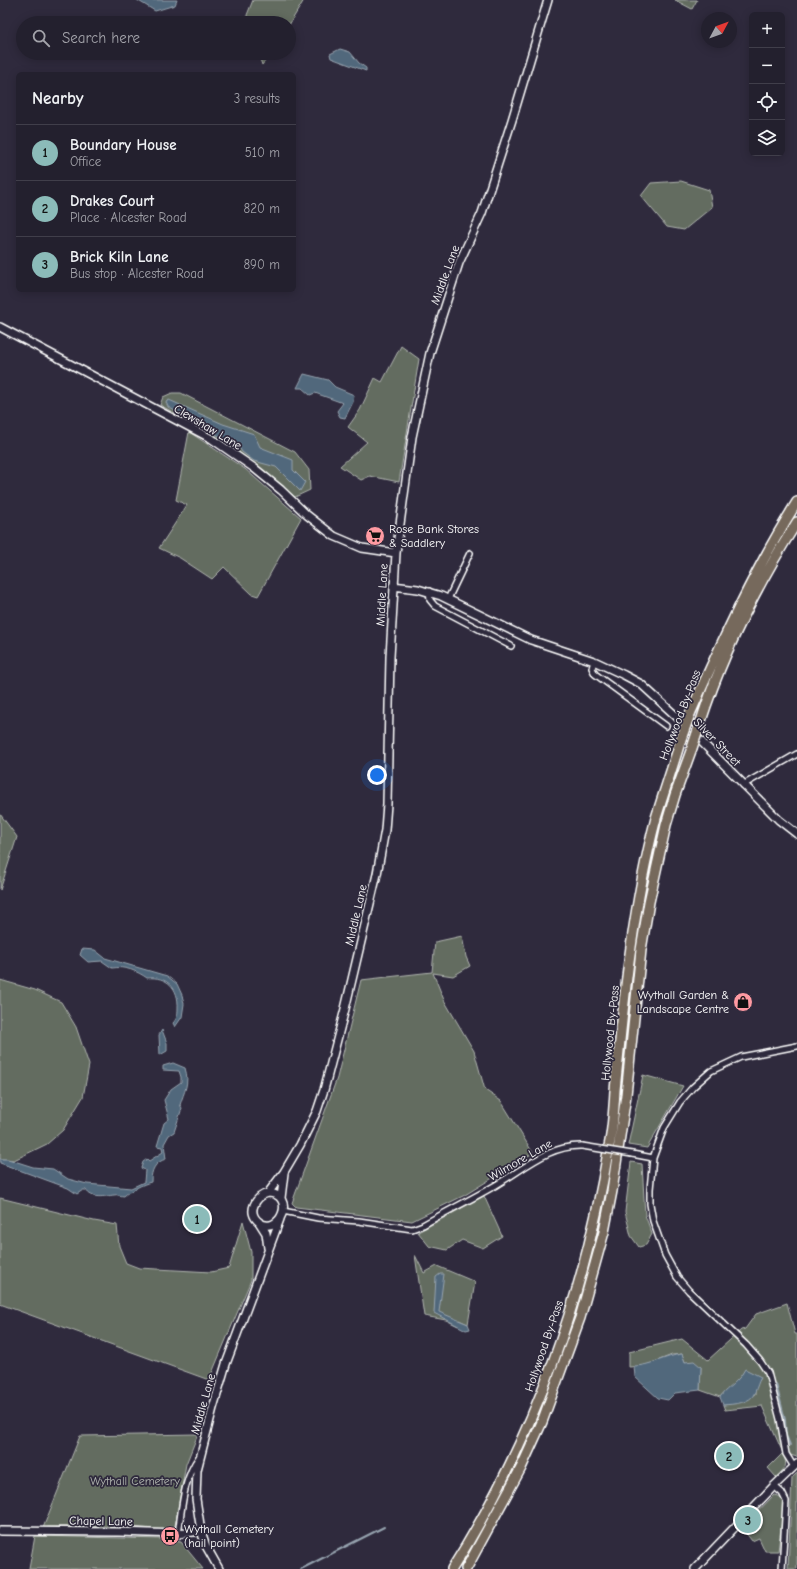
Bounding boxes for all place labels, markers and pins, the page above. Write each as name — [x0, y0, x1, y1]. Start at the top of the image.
place label: Rose Bank Stores & Saddlery — [389, 522, 479, 550]
supermarket icon: Rose Bank Stores & Saddlery — [364, 525, 386, 547]
place label: Wythall Garden & Landscape Centre — [637, 988, 729, 1016]
shop icon: Wythall Garden & Landscape Centre — [732, 991, 754, 1013]
pin: 1 — [184, 1204, 210, 1234]
pin: 2 — [716, 1441, 742, 1471]
pin: 3 — [735, 1505, 761, 1535]
place label: Wythall Cemetery (hail point) — [184, 1522, 274, 1550]
bus stop icon: Wythall Cemetery (hail point) — [159, 1525, 181, 1547]

